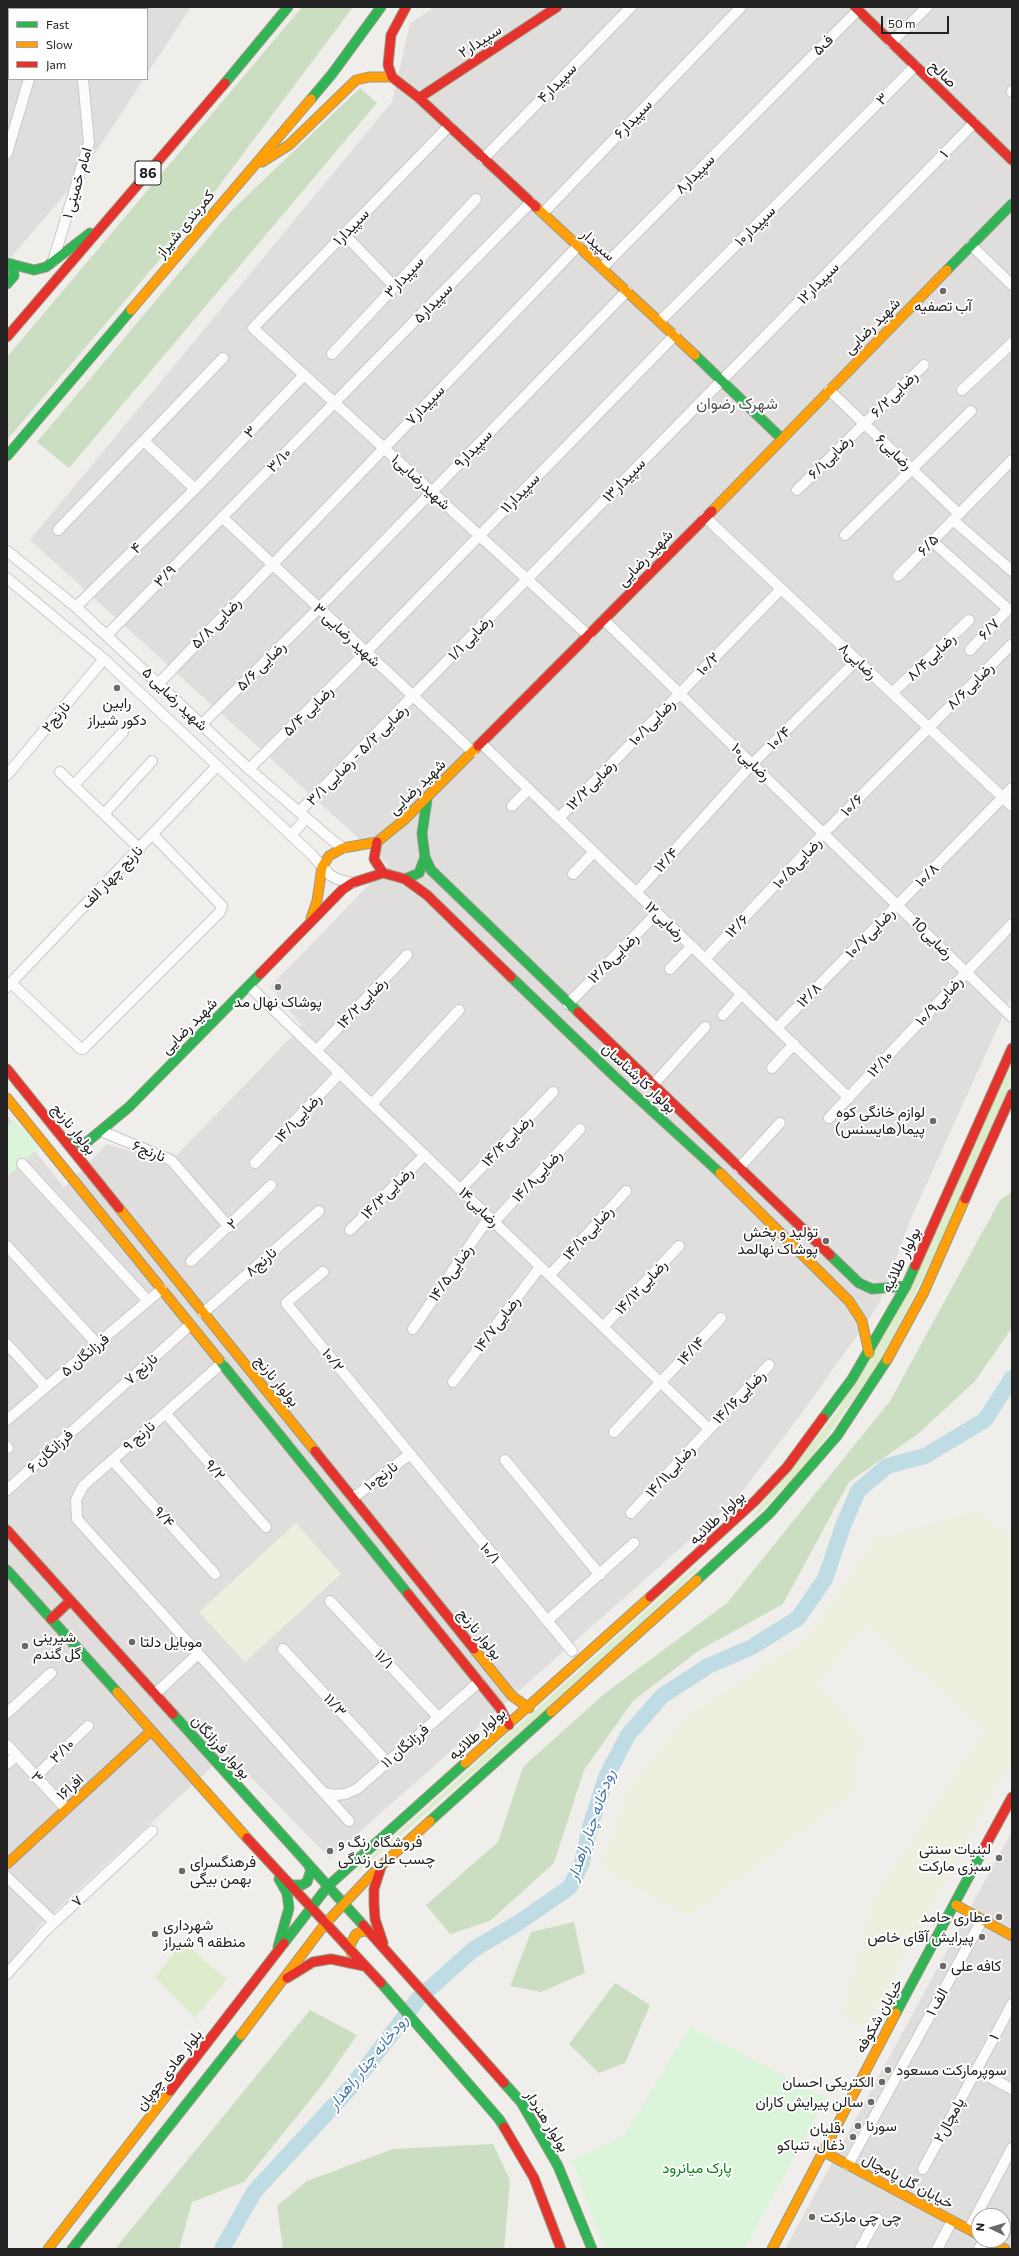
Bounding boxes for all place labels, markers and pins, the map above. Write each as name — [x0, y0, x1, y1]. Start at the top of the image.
marker: آب تصفیه — [938, 286, 948, 296]
place label: آب تصفیه — [914, 297, 972, 315]
marker: رابین دکور شیراز — [112, 683, 122, 693]
place label: رابین دکور شیراز — [87, 694, 147, 729]
marker: پوشاک نهال مد — [273, 982, 283, 992]
place label: پوشاک نهال مد — [234, 993, 322, 1011]
place label: لوازم خانگی کوه پیما(هایسنس) — [835, 1103, 925, 1138]
marker: لوازم خانگی کوه پیما(هایسنس) — [928, 1116, 938, 1126]
place label: تولید و پخش پوشاک نهالمد — [738, 1223, 818, 1258]
marker: تولید و پخش پوشاک نهالمد — [821, 1236, 831, 1246]
place label: شیرینی گل گندم — [33, 1628, 81, 1663]
place label: موبایل دلتا — [140, 1633, 202, 1651]
marker: موبایل دلتا — [127, 1637, 137, 1647]
marker: شیرینی گل گندم — [20, 1641, 30, 1651]
place label: فروشگاه رنگ و چسب علی زندگی — [338, 1833, 435, 1868]
place label: لبنیات سنتی سبزی مارکت — [918, 1840, 991, 1875]
marker: فروشگاه رنگ و چسب علی زندگی — [325, 1846, 335, 1856]
place label: فرهنگسرای بهمن بیگی — [190, 1853, 256, 1888]
marker: لبنیات سنتی سبزی مارکت — [994, 1853, 1004, 1863]
marker: فرهنگسرای بهمن بیگی — [177, 1866, 187, 1876]
place label: عطاری حامد — [921, 1908, 991, 1926]
marker: عطاری حامد — [994, 1912, 1004, 1922]
place label: شهرداری منطقه ۹ شیراز — [163, 1916, 246, 1951]
place label: پیرایش آقای خاص — [868, 1928, 974, 1946]
marker: شهرداری منطقه ۹ شیراز — [150, 1929, 160, 1939]
marker: پیرایش آقای خاص — [977, 1932, 987, 1942]
place label: کافه علی — [951, 1957, 1001, 1975]
marker: کافه علی — [938, 1961, 948, 1971]
place label: سوپرمارکت مسعود — [896, 2061, 1007, 2079]
marker: سوپرمارکت مسعود — [883, 2065, 893, 2075]
place label: الکتریکی احسان — [782, 2073, 874, 2091]
marker: الکتریکی احسان — [877, 2077, 887, 2087]
place label: سالن پیرایش کاران — [755, 2093, 863, 2111]
marker: سالن پیرایش کاران — [866, 2097, 876, 2107]
place label: سورنا — [866, 2117, 897, 2135]
place label: قلیان، ذغال، تنباکو — [777, 2119, 845, 2154]
marker: سورنا — [853, 2121, 863, 2131]
marker: قلیان، ذغال، تنباکو — [848, 2132, 858, 2142]
place label: چی چی مارکت — [820, 2208, 902, 2226]
marker: چی چی مارکت — [807, 2212, 817, 2222]

